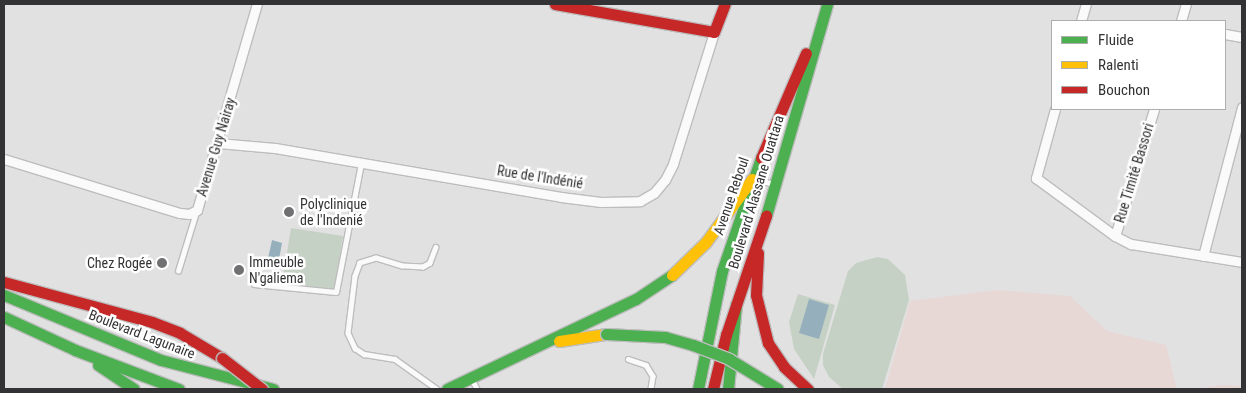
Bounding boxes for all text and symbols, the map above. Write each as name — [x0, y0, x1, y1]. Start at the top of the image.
legend — [1051, 20, 1226, 110]
text: Fluide — [1098, 31, 1134, 49]
text: Ralenti — [1098, 56, 1139, 74]
text: Bouchon — [1098, 81, 1150, 99]
street label: Avenue Guy Nairay — [193, 95, 239, 199]
street label: Boulevard Alassane Ouattara — [725, 113, 787, 271]
street label: Rue Timité Bassori — [1111, 121, 1157, 225]
street label: Avenue Reboul — [710, 155, 752, 237]
street label: Rue de l'Indénié — [496, 162, 584, 192]
place label: Polyclinique de l'Indenié — [300, 196, 367, 228]
marker: Polyclinique de l'Indenié — [282, 205, 296, 219]
place label: Immeuble N'galiema — [249, 254, 304, 286]
place label: Chez Rogée — [87, 255, 152, 271]
marker: Chez Rogée — [156, 257, 168, 269]
marker: Immeuble N'galiema — [233, 264, 245, 276]
street label: Boulevard Lagunaire — [87, 306, 197, 362]

